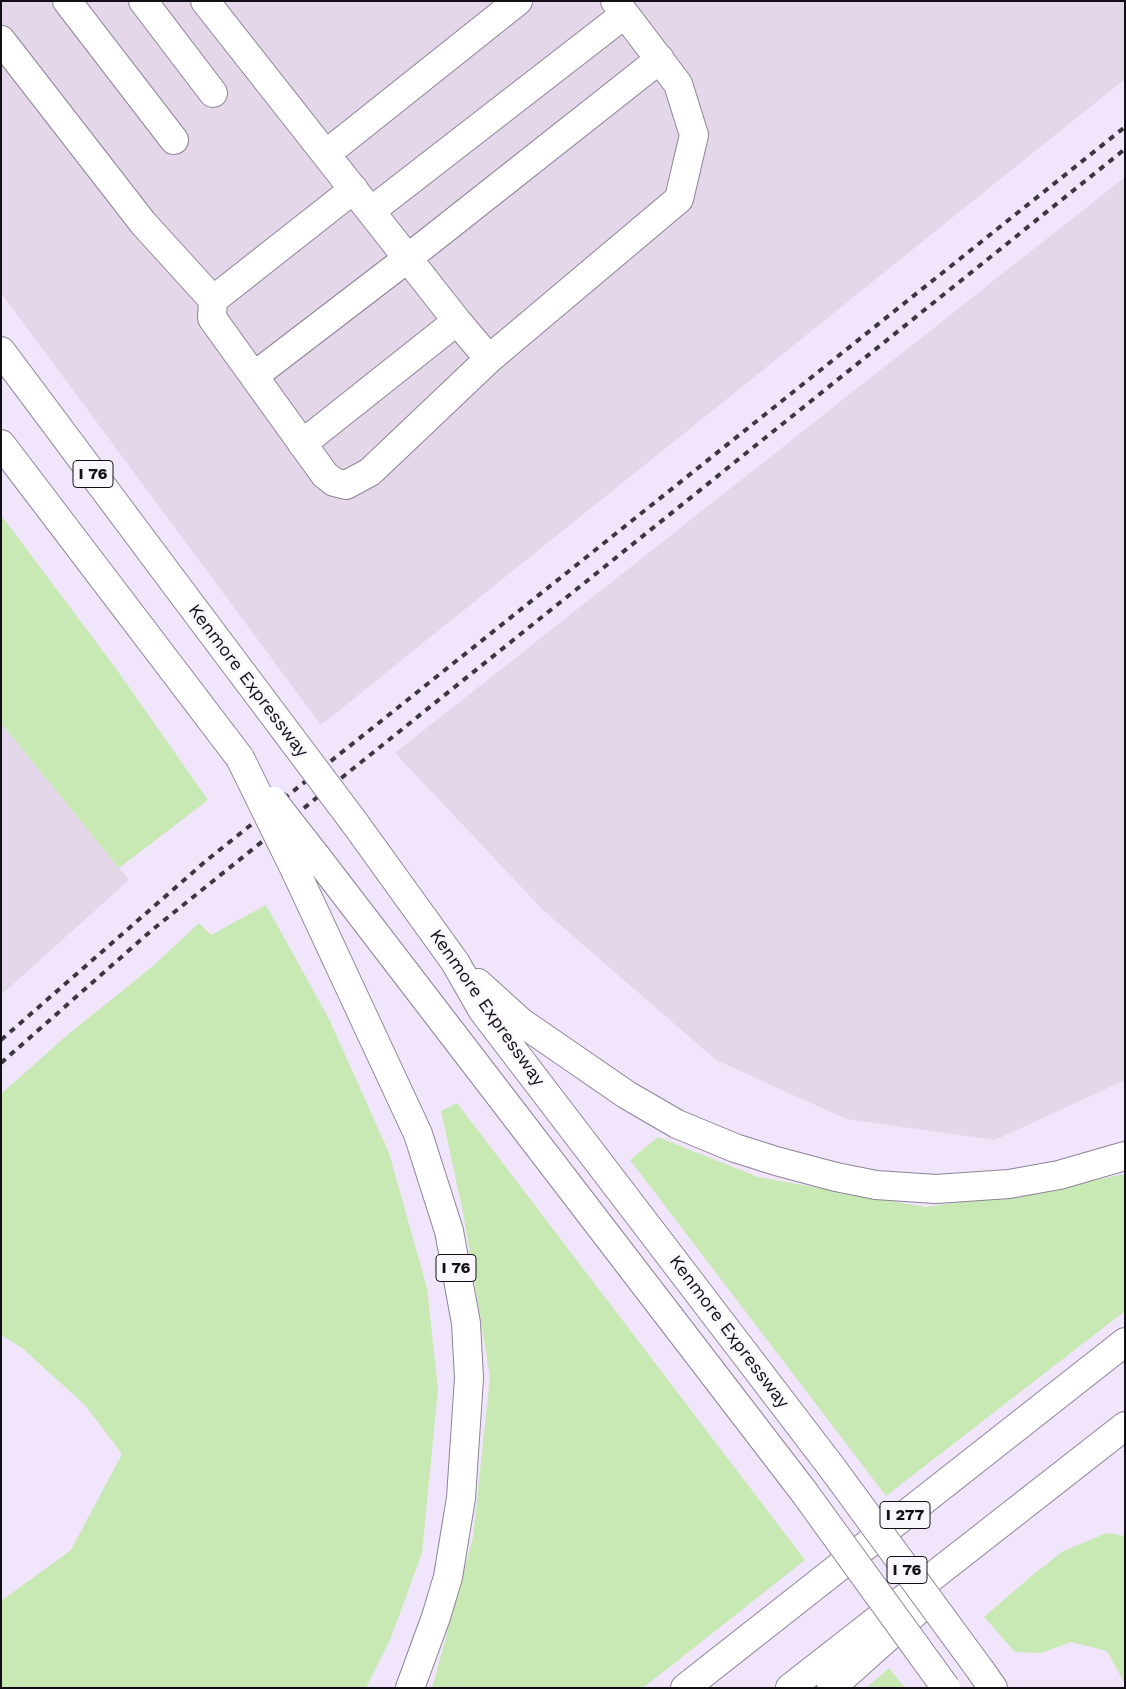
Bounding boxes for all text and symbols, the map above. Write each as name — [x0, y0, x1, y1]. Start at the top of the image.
road number: I 76 — [73, 460, 113, 488]
street label: Kenmore Expressway — [183, 600, 313, 762]
street label: Kenmore Expressway — [425, 926, 549, 1090]
street label: Kenmore Expressway — [664, 1251, 794, 1413]
road number: I 76 — [436, 1254, 476, 1282]
road number: I 277 — [880, 1502, 930, 1528]
road number: I 76 — [887, 1556, 927, 1584]

